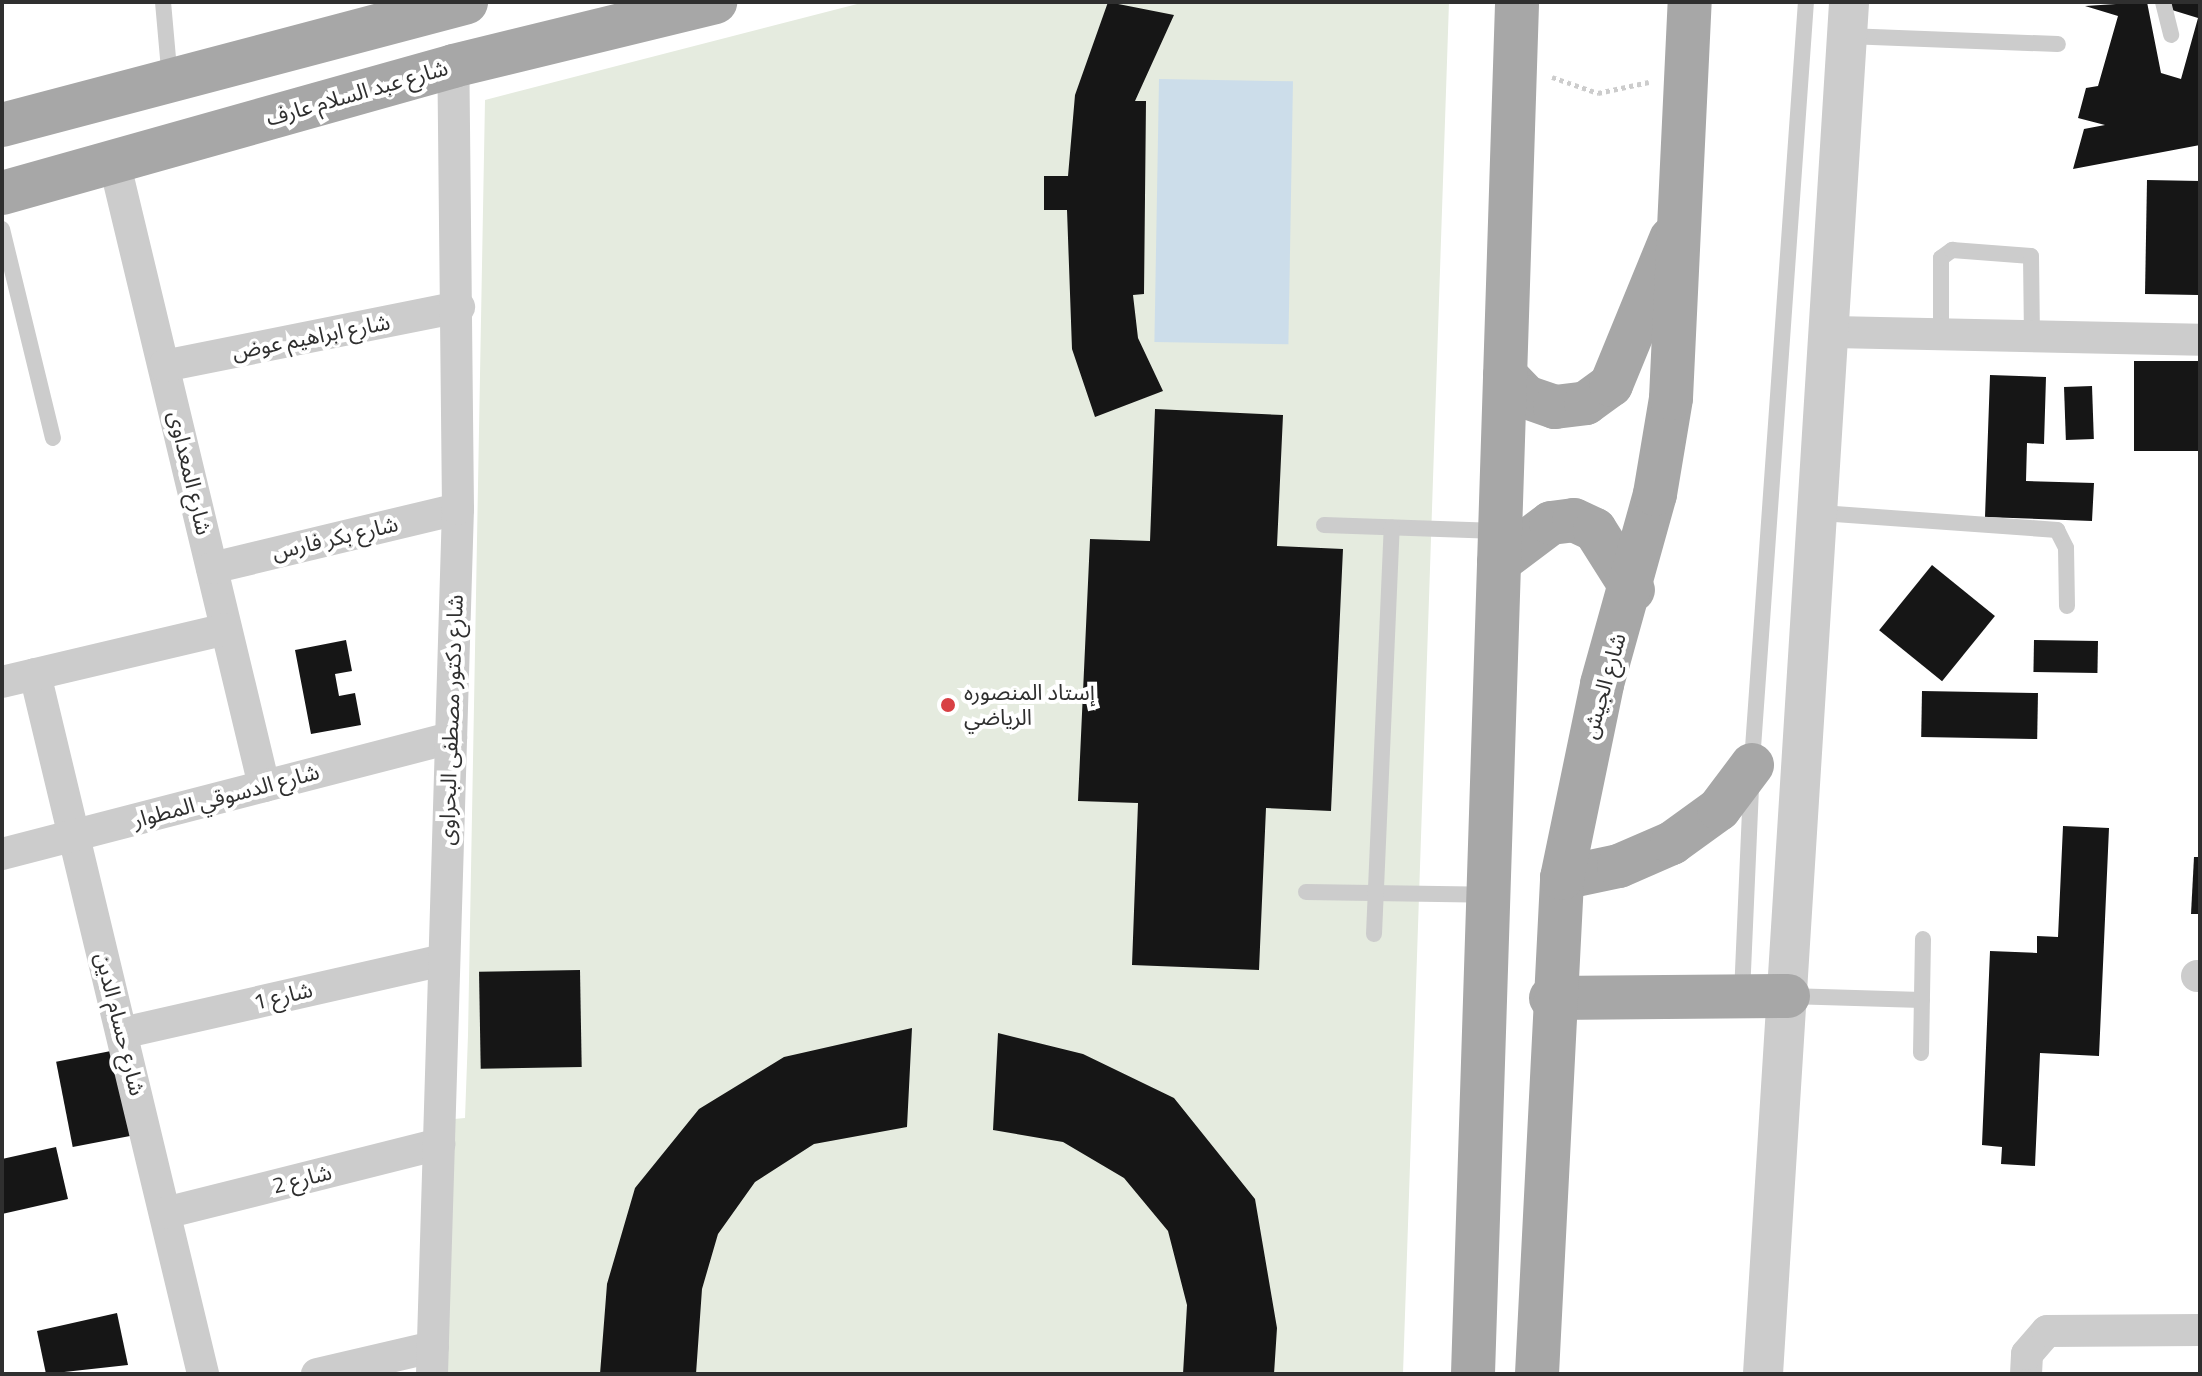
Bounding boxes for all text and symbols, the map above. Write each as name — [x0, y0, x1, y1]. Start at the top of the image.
street label: شارع عبد السلام عارف — [263, 54, 451, 132]
street label: شارع ابراهيم عوض — [230, 309, 392, 365]
street label: شارع المعداوى — [163, 408, 217, 538]
street label: شارع بكر فارس — [269, 511, 401, 565]
street label: شارع دكتور مصطفى البحراوى — [433, 594, 469, 846]
street label: شارع الجيش — [1576, 630, 1632, 742]
place label: إستاد المنصوره الرياضي — [964, 679, 1095, 730]
marker: إستاد المنصوره الرياضي — [939, 696, 957, 714]
street label: شارع الدسوقي المطوار — [130, 758, 322, 834]
street label: شارع حسام الدين — [89, 950, 151, 1098]
street label: شارع 1 — [251, 976, 315, 1016]
street label: شارع 2 — [270, 1159, 334, 1199]

